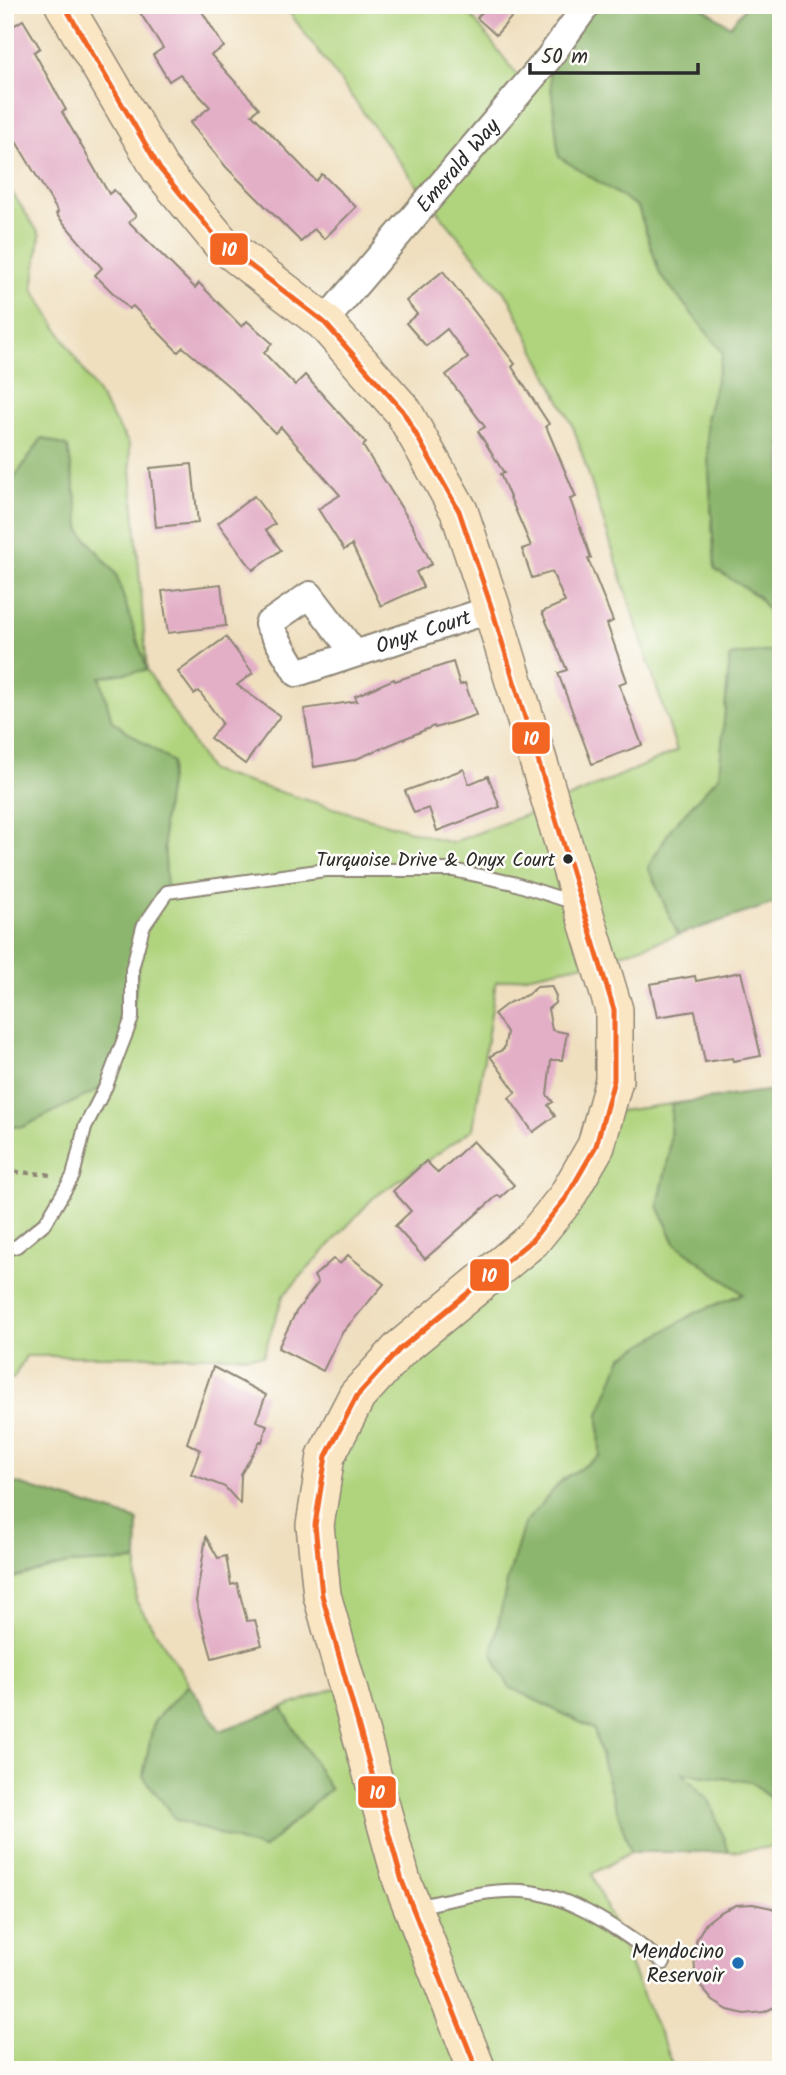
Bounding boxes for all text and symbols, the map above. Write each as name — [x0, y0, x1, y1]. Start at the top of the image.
scale bar — [530, 32, 698, 76]
text: 50 m — [541, 41, 588, 74]
street label: Emerald Way — [409, 111, 509, 221]
line badge: 10 — [209, 232, 249, 266]
text: 10 — [221, 236, 237, 266]
street label: Onyx Court — [372, 602, 476, 664]
line badge: 10 — [511, 721, 551, 755]
text: 10 — [523, 725, 539, 755]
place label: Turquoise Drive & Onyx Court — [316, 846, 556, 876]
marker: Turquoise Drive & Onyx Court — [561, 852, 575, 866]
line badge: 10 — [469, 1258, 510, 1292]
text: 10 — [481, 1262, 497, 1292]
line badge: 10 — [357, 1775, 397, 1809]
text: 10 — [369, 1779, 385, 1809]
place label: Mendocino Reservoir — [632, 1936, 725, 1993]
marker: Mendocino Reservoir — [730, 1955, 746, 1971]

